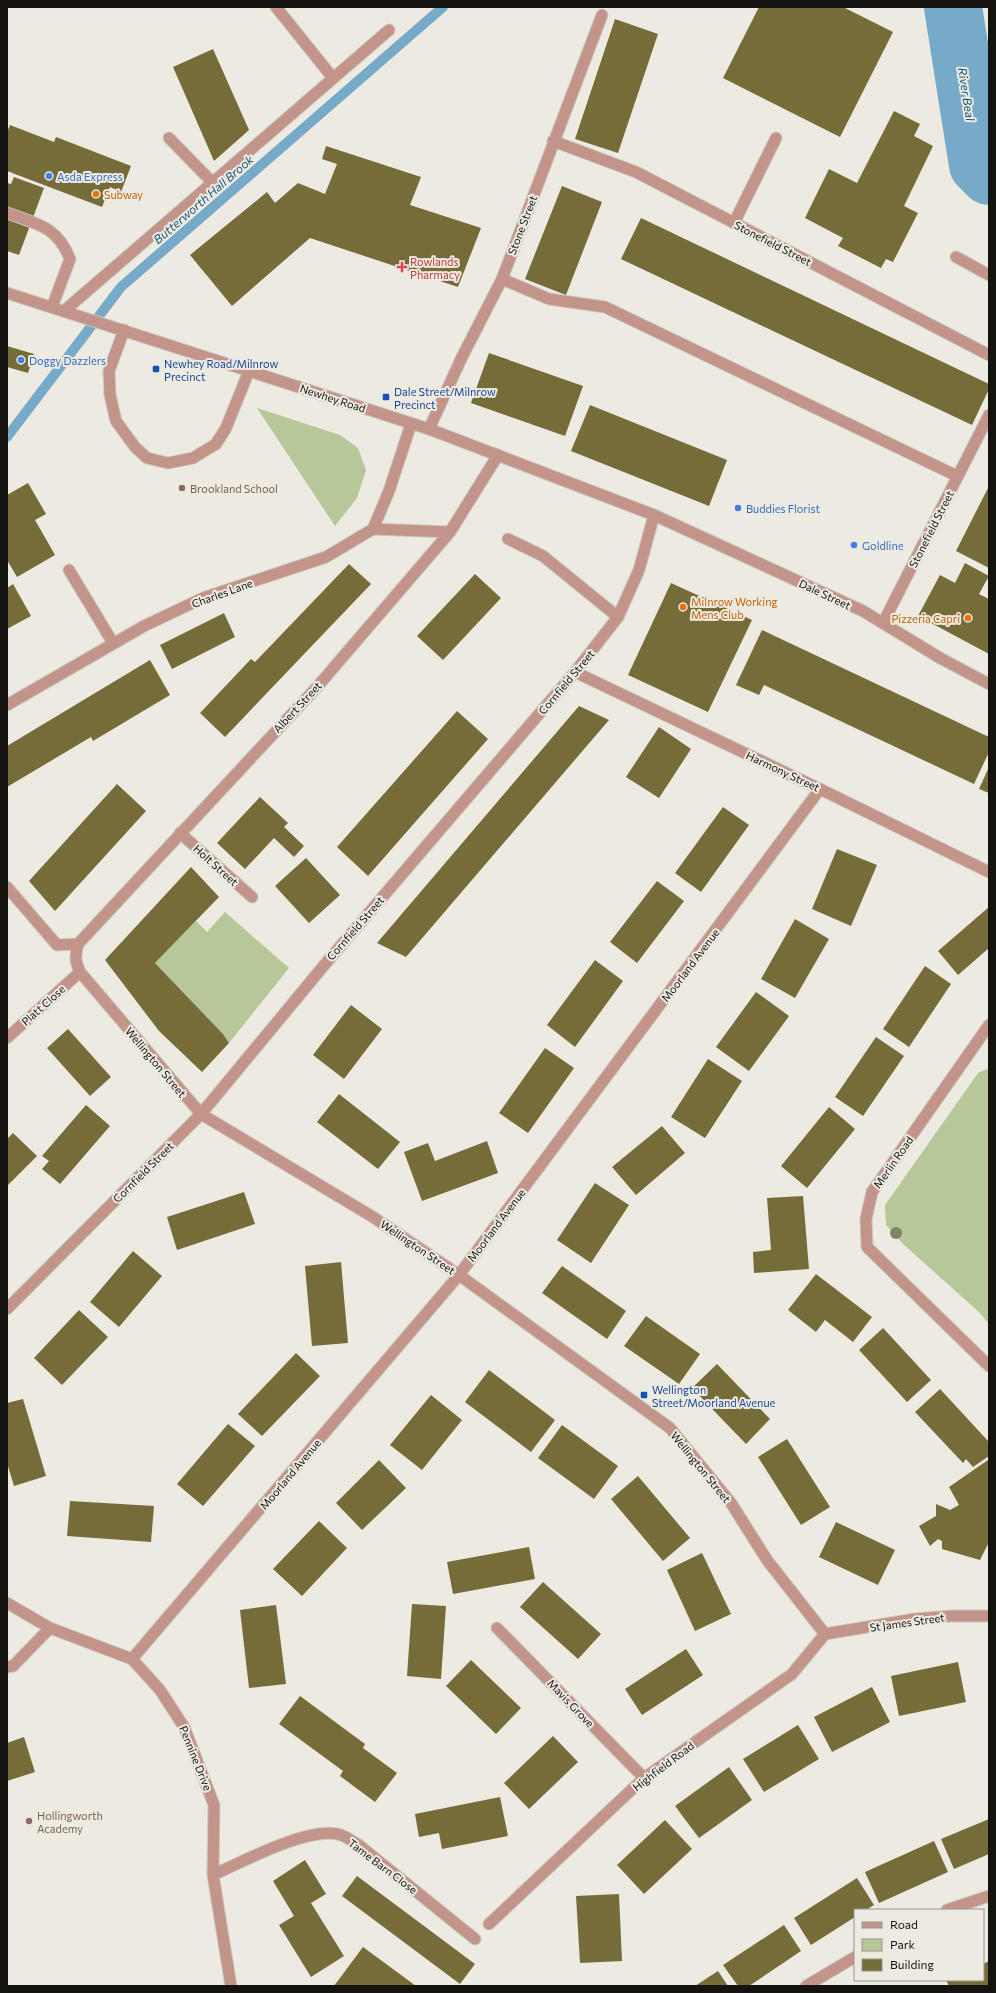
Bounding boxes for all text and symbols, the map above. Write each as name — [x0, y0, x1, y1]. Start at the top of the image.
water label: River Beal — [956, 66, 978, 123]
water label: Butterworth Hall Brook — [150, 152, 256, 246]
place label: Asda Express — [57, 170, 123, 183]
marker: Asda Express — [44, 171, 54, 181]
place label: Subway — [104, 188, 143, 201]
marker: Subway — [91, 189, 101, 199]
street label: Stone Street — [505, 193, 539, 257]
street label: Stonefield Street — [732, 218, 814, 268]
place label: Rowlands Pharmacy — [410, 255, 460, 281]
marker: Rowlands Pharmacy — [397, 262, 407, 272]
place label: Doggy Dazzlers — [29, 354, 106, 367]
marker: Doggy Dazzlers — [16, 355, 26, 365]
place label: Newhey Road/Milnrow Precinct — [164, 357, 278, 383]
marker: Newhey Road/Milnrow Precinct — [151, 364, 161, 374]
street label: Newhey Road — [299, 381, 367, 415]
place label: Dale Street/Milnrow Precinct — [394, 385, 496, 411]
marker: Dale Street/Milnrow Precinct — [381, 392, 391, 402]
place label: Brookland School — [190, 482, 278, 495]
marker: Brookland School — [177, 483, 187, 493]
street label: Stonefield Street — [906, 488, 956, 570]
place label: Buddies Florist — [746, 502, 821, 515]
marker: Buddies Florist — [733, 503, 743, 513]
place label: Goldline — [862, 539, 904, 552]
marker: Goldline — [849, 540, 859, 550]
street label: Charles Lane — [190, 576, 254, 610]
street label: Dale Street — [797, 576, 853, 612]
place label: Milnrow Working Mens Club — [691, 595, 777, 621]
marker: Milnrow Working Mens Club — [678, 602, 688, 612]
place label: Pizzeria Capri — [891, 612, 960, 625]
marker: Pizzeria Capri — [963, 613, 973, 623]
street label: Cornfield Street — [535, 647, 597, 717]
street label: Albert Street — [270, 679, 324, 735]
street label: Harmony Street — [744, 748, 822, 794]
street label: Holt Street — [191, 842, 241, 889]
street label: Cornfield Street — [324, 893, 387, 962]
street label: Moorland Avenue — [658, 926, 722, 1004]
street label: Platt Close — [19, 982, 68, 1028]
street label: Wellington Street — [123, 1024, 189, 1100]
street label: Merlin Road — [870, 1134, 916, 1190]
street label: Cornfield Street — [110, 1139, 176, 1205]
street label: Moorland Avenue — [464, 1186, 528, 1264]
street label: Wellington Street — [378, 1217, 458, 1277]
place label: Wellington Street/Moorland Avenue — [652, 1383, 776, 1409]
marker: Wellington Street/Moorland Avenue — [639, 1390, 649, 1400]
street label: Wellington Street — [668, 1429, 734, 1505]
street label: Moorland Avenue — [257, 1436, 323, 1512]
street label: St James Street — [869, 1610, 946, 1635]
street label: Mavis Grove — [545, 1676, 597, 1730]
street label: Pennine Drive — [177, 1724, 215, 1792]
street label: Highfield Road — [630, 1739, 696, 1793]
place label: Hollingworth Academy — [37, 1809, 103, 1835]
marker: Hollingworth Academy — [24, 1816, 34, 1826]
street label: Tame Barn Close — [346, 1836, 420, 1896]
legend — [854, 1909, 984, 1981]
text: Road — [890, 1917, 918, 1931]
text: Park — [890, 1937, 916, 1951]
text: Building — [890, 1957, 934, 1971]

